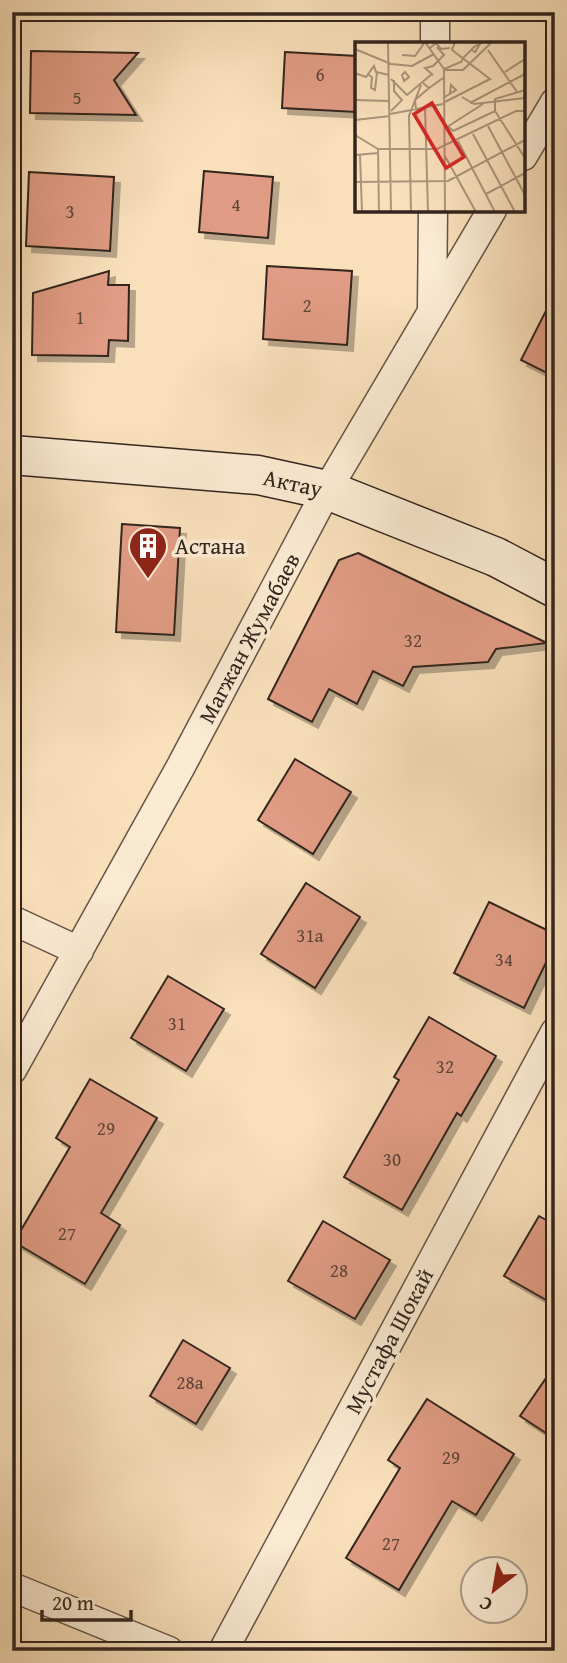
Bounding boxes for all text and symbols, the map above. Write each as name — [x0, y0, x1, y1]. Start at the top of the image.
inset map — [355, 42, 525, 212]
house number: 6 — [315, 60, 325, 88]
house number: 5 — [72, 83, 82, 111]
house number: 4 — [231, 190, 241, 218]
house number: 3 — [65, 197, 75, 225]
house number: 2 — [302, 291, 312, 319]
house number: 1 — [75, 303, 85, 331]
street label: Актау — [260, 460, 326, 505]
building icon: Астана — [127, 525, 169, 580]
place label: Астана — [175, 529, 246, 562]
street label: Магжан Жумабаев — [190, 546, 308, 729]
house number: 32 — [404, 626, 422, 654]
house number: 31а — [296, 921, 324, 949]
house number: 34 — [495, 945, 513, 973]
house number: 31 — [168, 1009, 186, 1037]
house number: 32 — [436, 1052, 454, 1080]
house number: 29 — [97, 1114, 115, 1142]
house number: 30 — [383, 1145, 401, 1173]
house number: 27 — [58, 1219, 76, 1247]
house number: 28 — [330, 1256, 348, 1284]
street label: Мустафа Шокай — [336, 1262, 441, 1420]
house number: 28а — [176, 1368, 204, 1396]
house number: 29 — [442, 1443, 460, 1471]
house number: 27 — [382, 1529, 400, 1557]
north arrow — [458, 1554, 528, 1624]
scale bar — [42, 1579, 131, 1623]
text: 20 m — [52, 1587, 94, 1618]
text: С — [473, 1590, 497, 1619]

